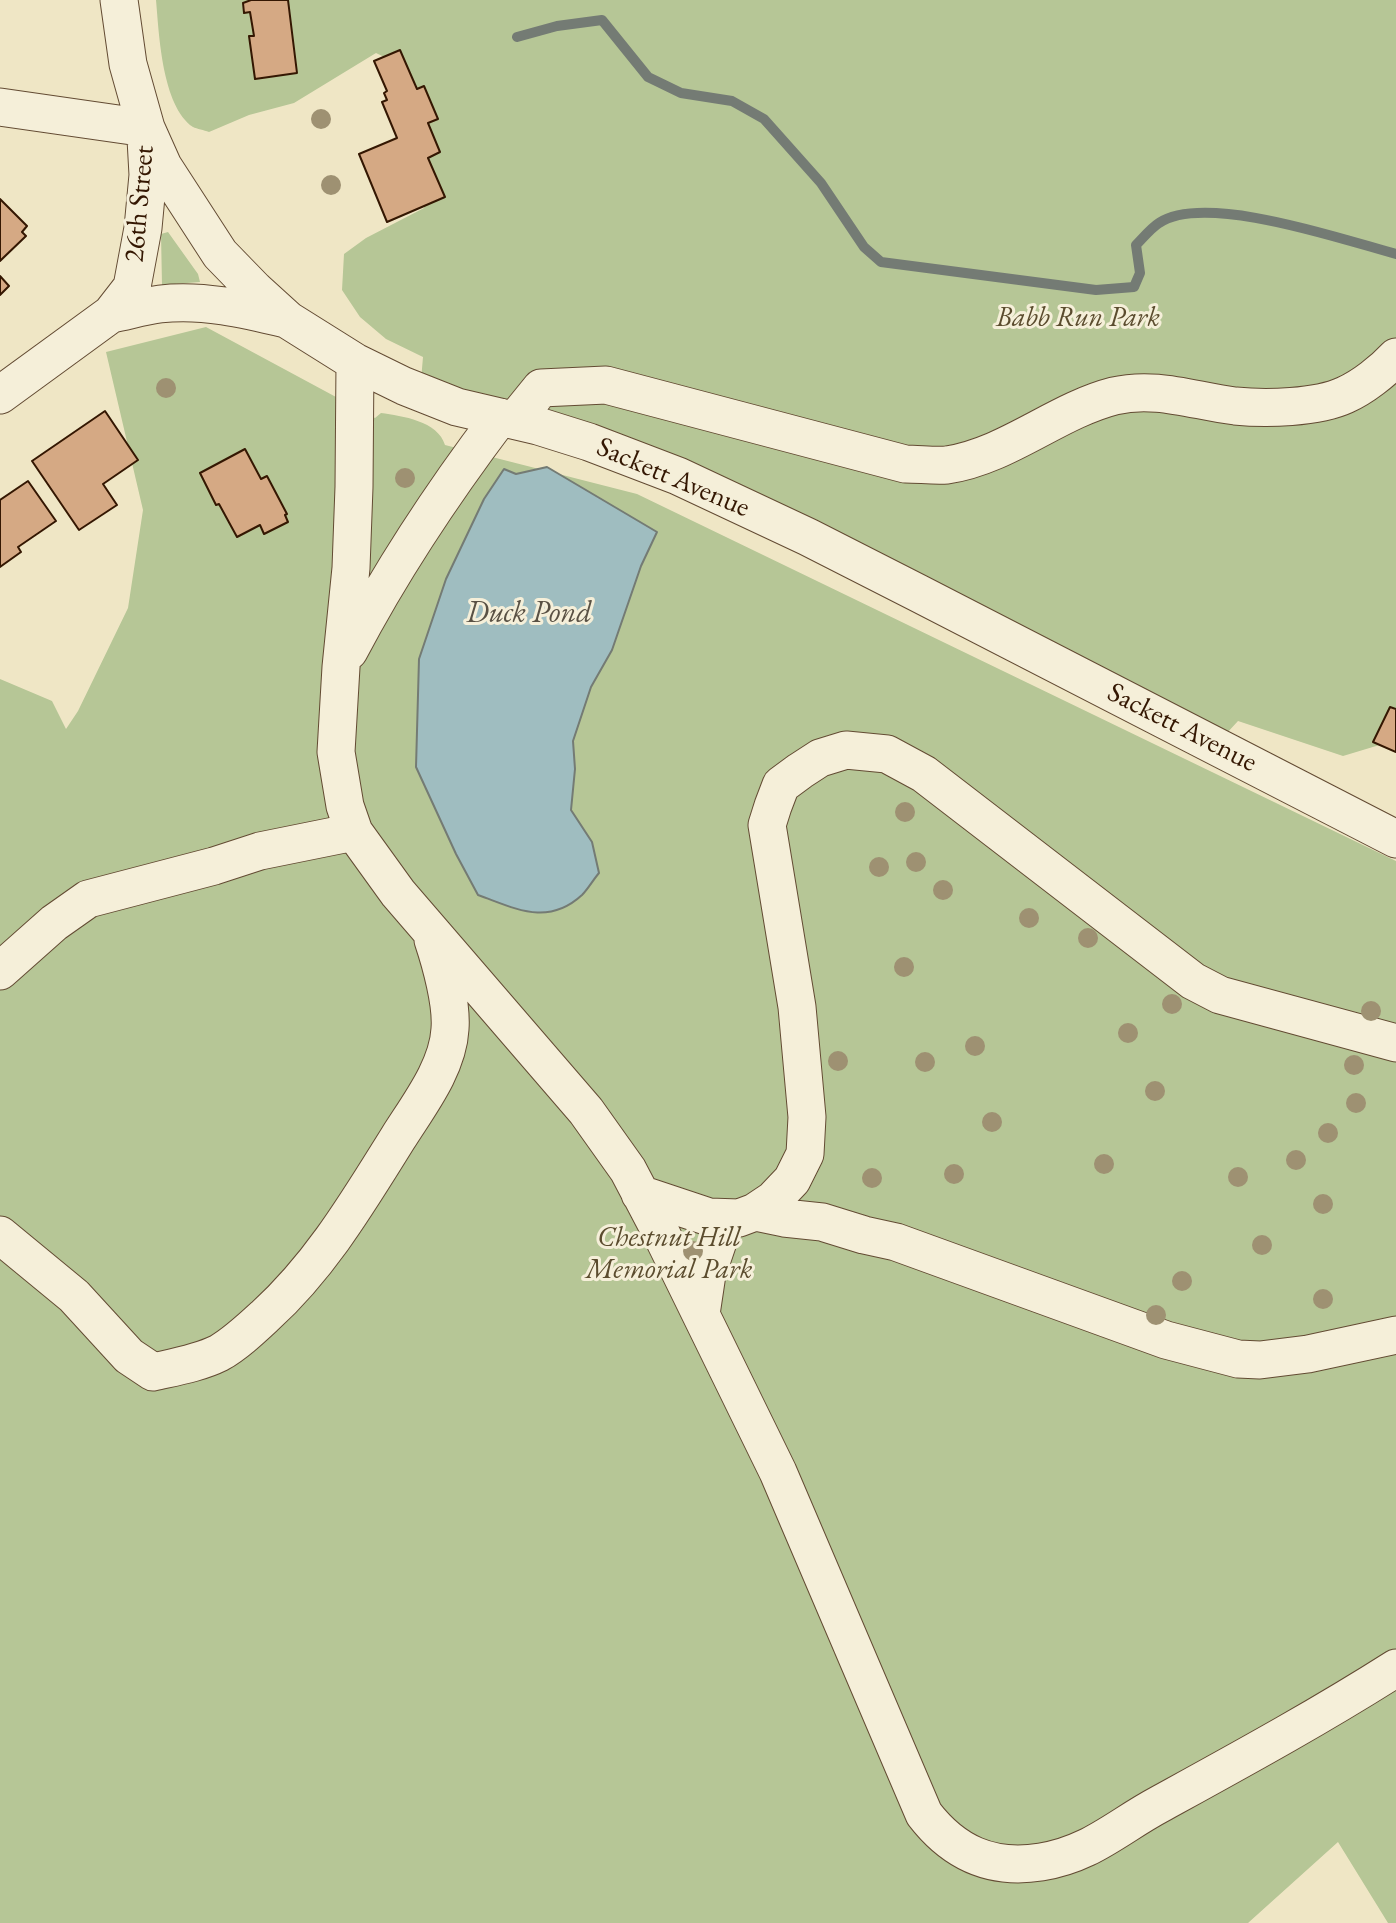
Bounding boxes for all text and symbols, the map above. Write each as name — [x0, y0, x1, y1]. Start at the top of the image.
street label: 26th Street — [118, 144, 162, 264]
park label: Babb Run Park — [996, 301, 1160, 335]
street label: Sackett Avenue — [591, 431, 755, 525]
water label: Duck Pond — [466, 596, 592, 632]
street label: Sackett Avenue — [1102, 676, 1262, 780]
park label: Chestnut Hill Memorial Park — [586, 1221, 752, 1287]

